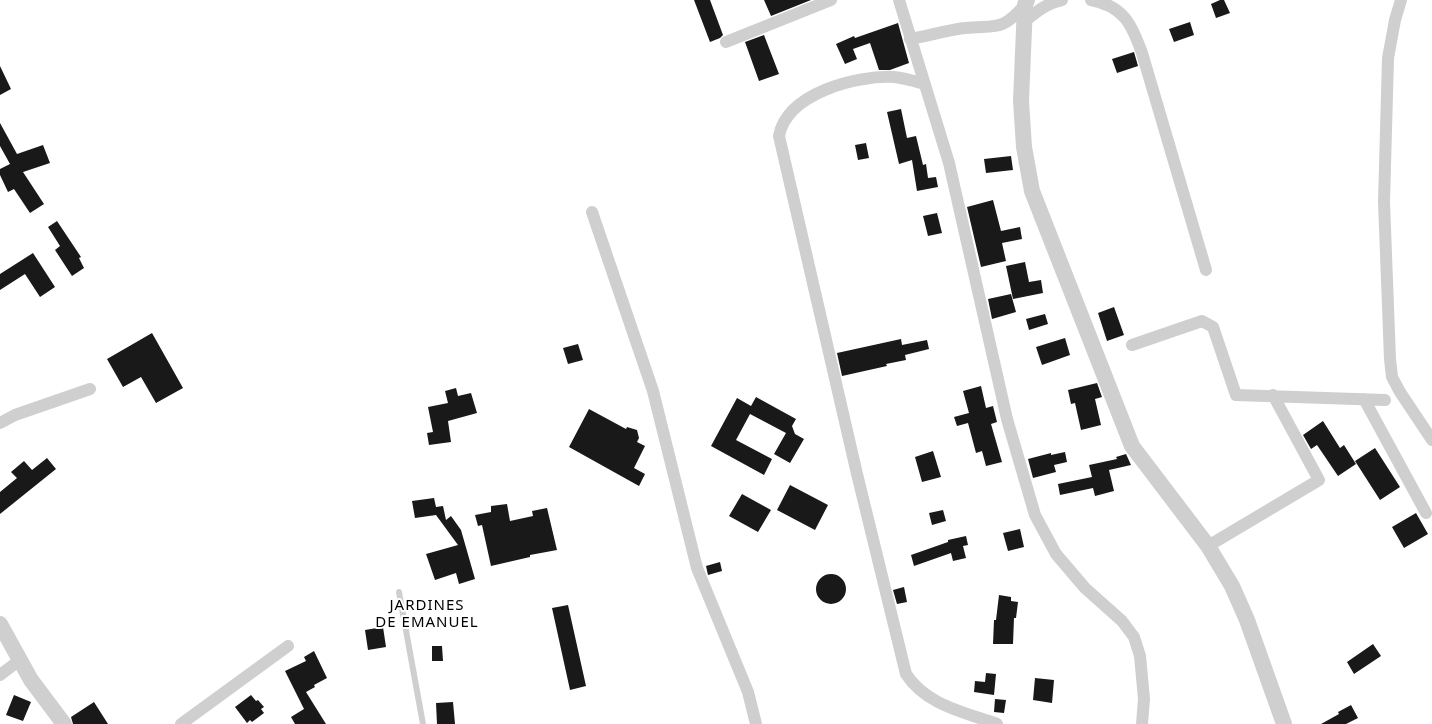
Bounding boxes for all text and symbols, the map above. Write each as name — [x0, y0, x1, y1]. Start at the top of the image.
district label: JARDINES DE EMANUEL — [375, 597, 479, 632]

